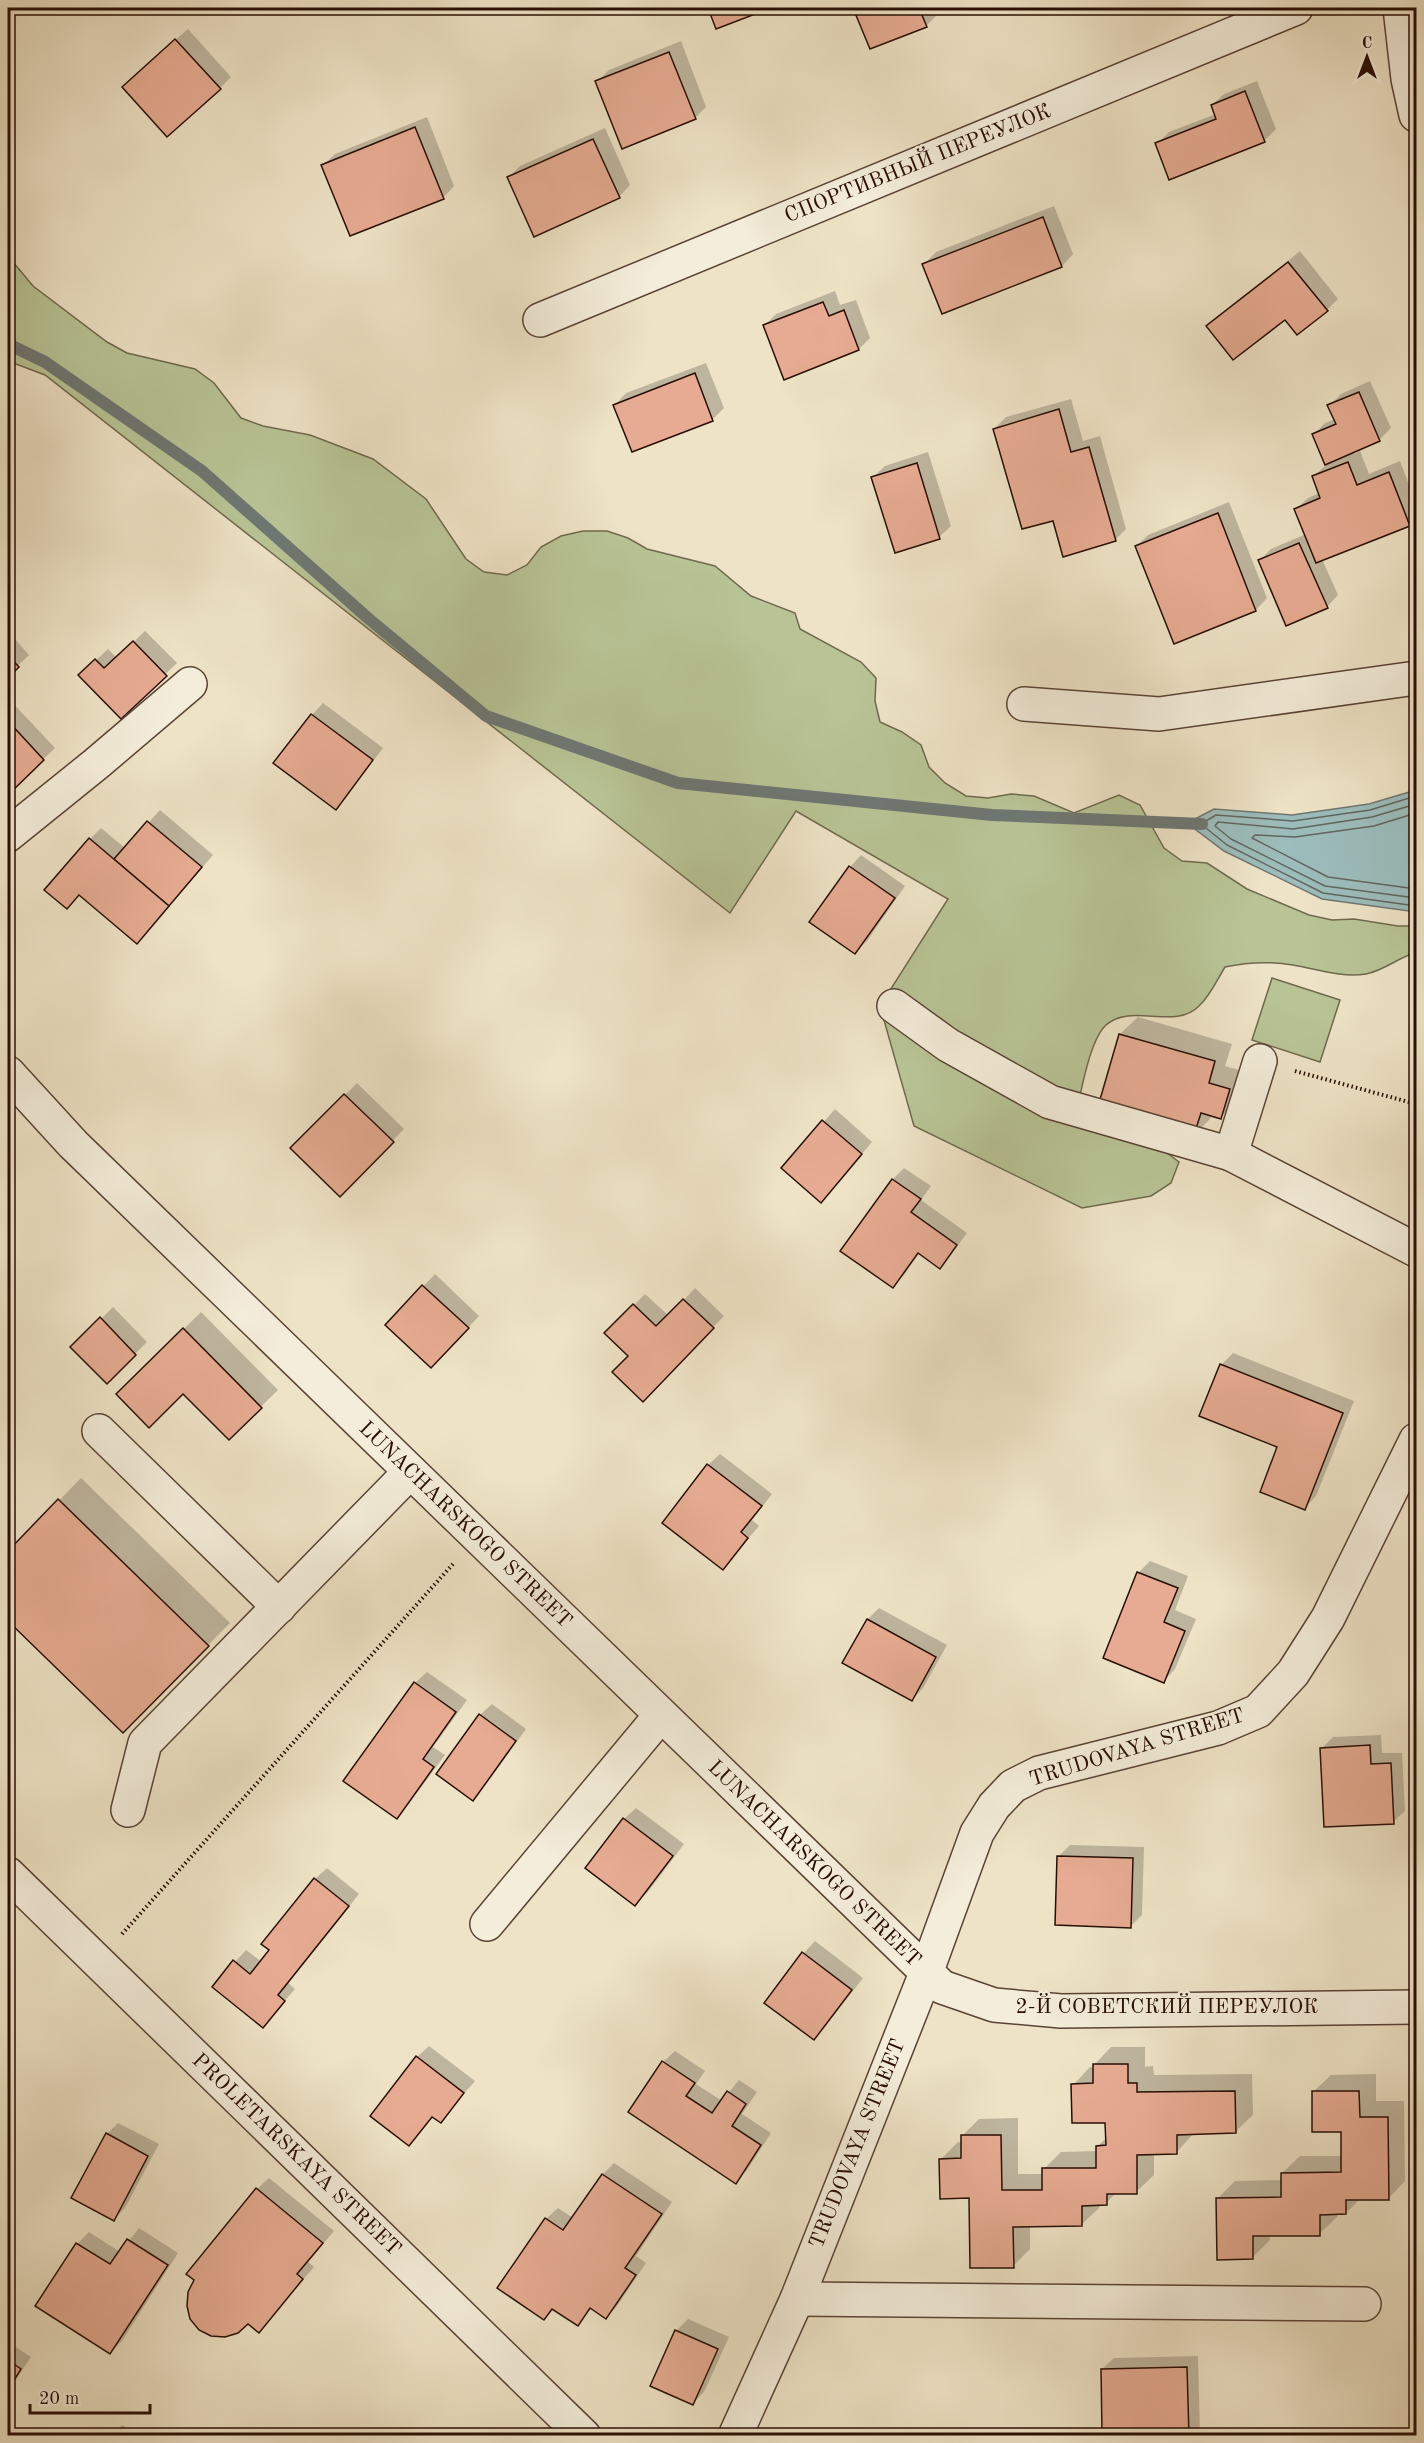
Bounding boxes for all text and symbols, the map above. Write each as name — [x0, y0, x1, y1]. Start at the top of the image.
north arrow — [1337, 27, 1397, 87]
text: С — [1362, 36, 1372, 52]
street label: СПОРТИВНЫЙ ПЕРЕУЛОК — [780, 96, 1054, 227]
street label: LUNACHARSKOGO STREET — [355, 1418, 575, 1632]
street label: TRUDOVAYA STREET — [1027, 1705, 1247, 1791]
street label: LUNACHARSKOGO STREET — [704, 1757, 924, 1971]
street label: 2-Й СОВЕТСКИЙ ПЕРЕУЛОК — [1016, 1992, 1318, 2018]
street label: TRUDOVAYA STREET — [806, 2036, 910, 2252]
street label: PROLETARSKAYA STREET — [188, 2050, 404, 2260]
scale bar — [30, 2377, 150, 2415]
text: 20 m — [39, 2390, 79, 2408]

